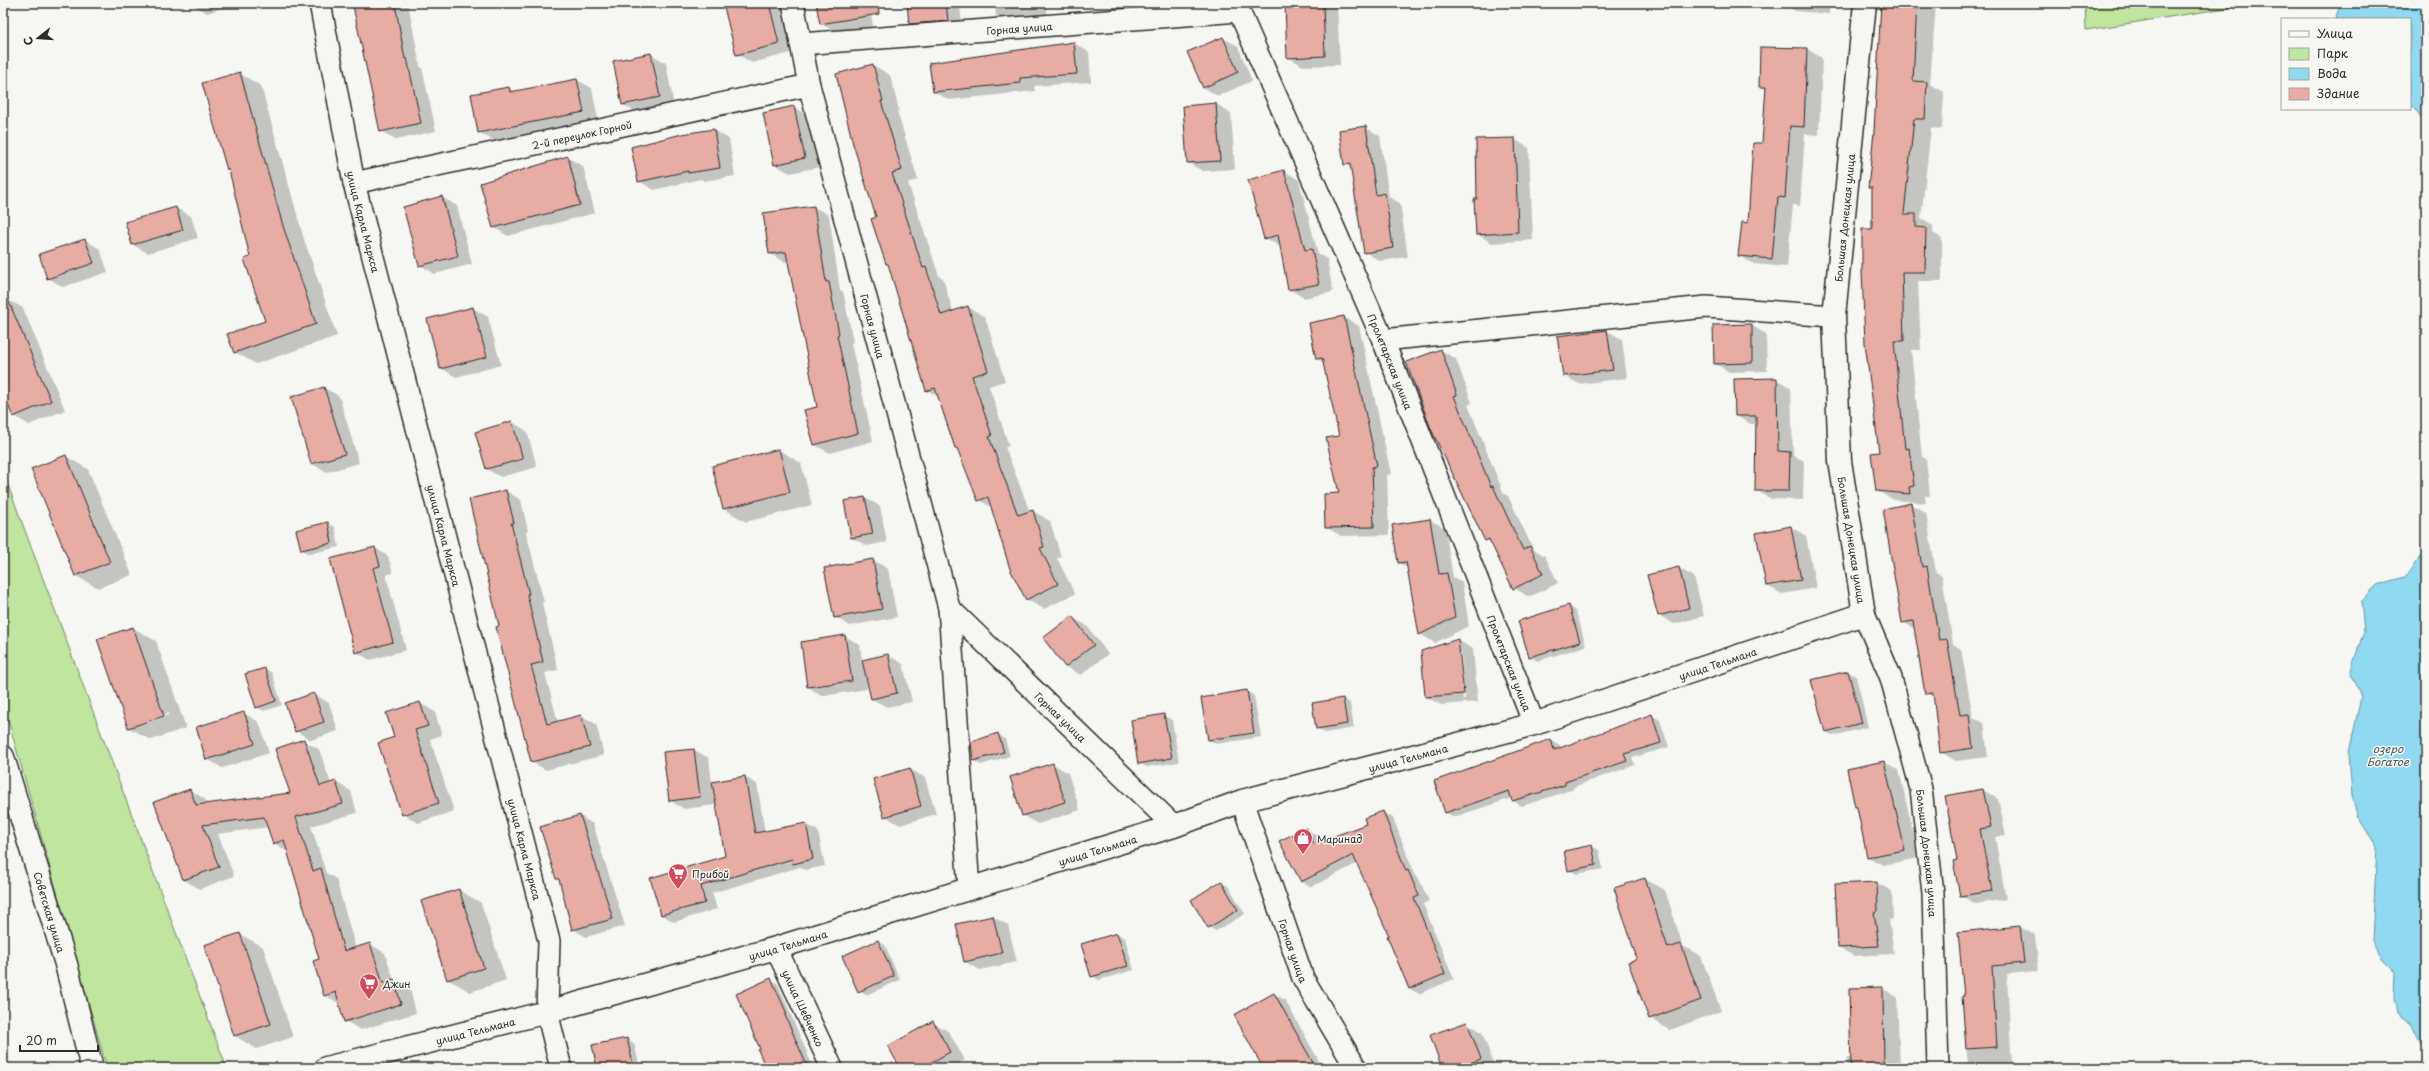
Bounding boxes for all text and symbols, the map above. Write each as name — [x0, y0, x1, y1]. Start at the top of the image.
north arrow — [18, 18, 58, 58]
street label: Горная улица — [986, 18, 1054, 38]
legend — [2281, 18, 2411, 110]
text: Улица — [2317, 24, 2353, 42]
text: С — [19, 35, 37, 48]
text: Парк — [2317, 44, 2349, 62]
text: Вода — [2317, 64, 2347, 82]
text: Здание — [2317, 84, 2359, 102]
street label: 2-й переулок Горной — [530, 116, 633, 152]
street label: Большая Донецкая улица — [1830, 152, 1858, 282]
street label: улица Карла Маркса — [344, 169, 384, 275]
street label: Горная улица — [858, 292, 889, 361]
street label: Пролетарская улица — [1365, 311, 1417, 412]
street label: Большая Донецкая улица — [1835, 475, 1870, 605]
street label: улица Карла Маркса — [424, 483, 465, 589]
street label: Пролетарская улица — [1484, 612, 1536, 714]
street label: улица Тельмана — [1677, 643, 1759, 683]
street label: Горная улица — [1032, 688, 1091, 745]
street label: улица Тельмана — [1367, 739, 1450, 775]
water label: озеро Богатое — [2367, 740, 2410, 770]
street label: Большая Донецкая улица — [1914, 788, 1941, 918]
street label: улица Карла Маркса — [505, 797, 546, 902]
shop icon: Маринад — [1292, 827, 1314, 855]
street label: улица Тельмана — [1056, 830, 1139, 869]
place label: Маринад — [1317, 831, 1362, 846]
supermarket icon: Прибой — [667, 862, 689, 890]
place label: Прибой — [692, 866, 729, 881]
street label: Советская улица — [31, 870, 70, 955]
street label: Горная улица — [1276, 917, 1312, 986]
street label: улица Тельмана — [747, 925, 830, 963]
street label: улица Шевченко — [780, 967, 828, 1049]
supermarket icon: Джин — [358, 972, 380, 1000]
place label: Джин — [382, 976, 411, 991]
street label: улица Тельмана — [434, 1013, 517, 1047]
scale bar — [20, 1027, 98, 1053]
text: 20 m — [26, 1031, 57, 1049]

